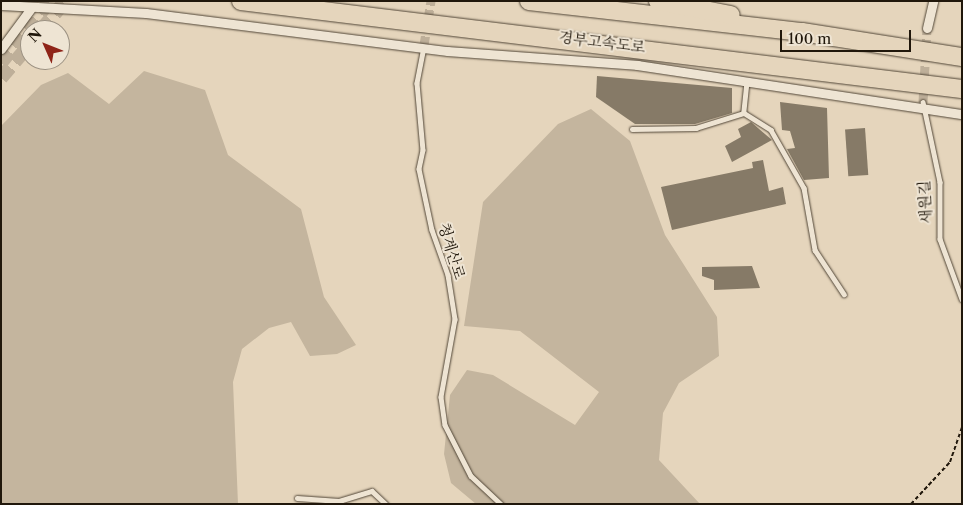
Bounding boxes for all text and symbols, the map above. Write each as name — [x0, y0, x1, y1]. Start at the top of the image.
north arrow — [20, 20, 70, 70]
scale bar — [783, 20, 914, 52]
text: N — [24, 25, 46, 46]
street label: 경부고속도로 — [558, 28, 646, 56]
text: 100 m — [788, 29, 831, 48]
street label: 새원길 — [915, 180, 935, 224]
street label: 청계산로 — [435, 221, 469, 281]

